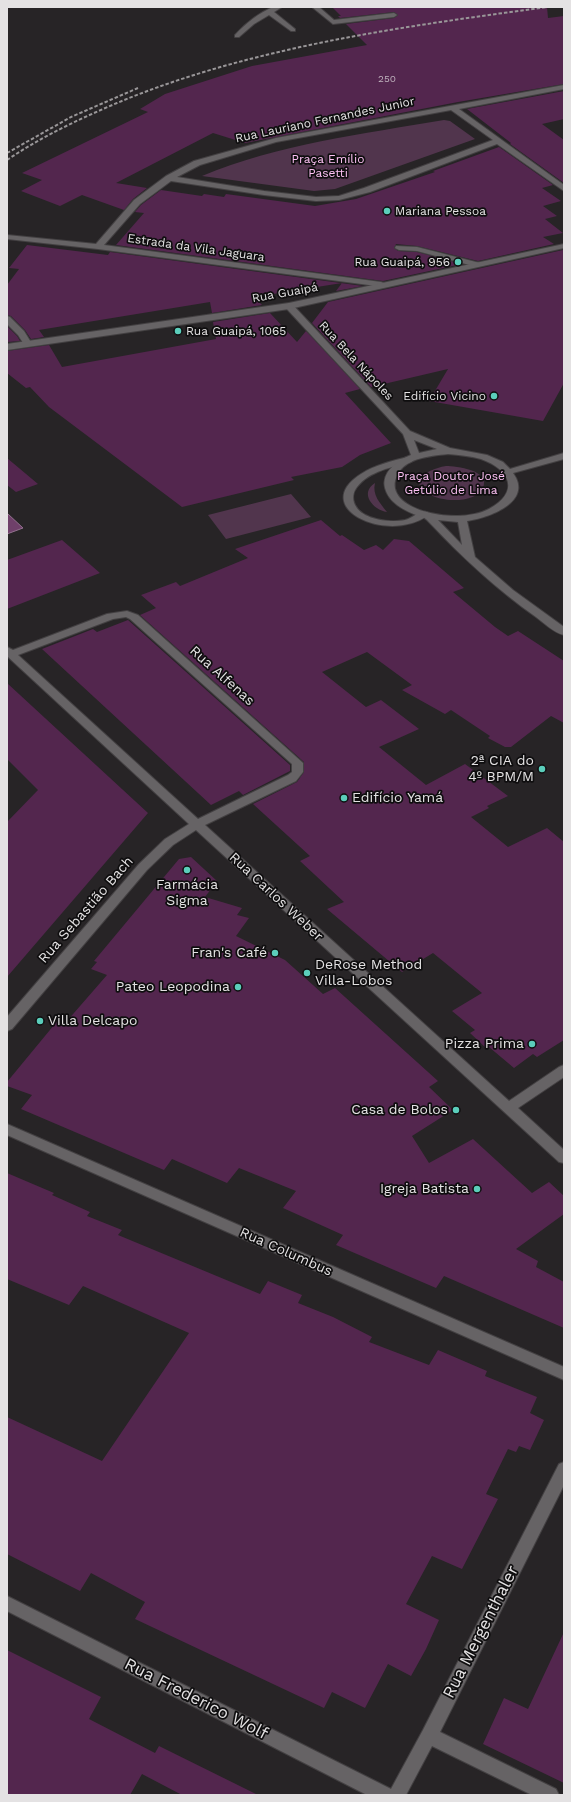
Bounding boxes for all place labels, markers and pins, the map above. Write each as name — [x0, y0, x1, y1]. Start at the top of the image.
place label: Mariana Pessoa — [395, 204, 486, 218]
marker: Mariana Pessoa — [382, 206, 392, 216]
place label: Rua Guaipá, 956 — [355, 255, 450, 269]
marker: Rua Guaipá, 956 — [453, 257, 463, 267]
place label: Rua Guaipá, 1065 — [186, 324, 286, 338]
marker: Rua Guaipá, 1065 — [173, 326, 183, 336]
place label: Edifício Vicino — [403, 389, 486, 403]
marker: Edifício Vicino — [489, 391, 499, 401]
place label: 2ª CIA do 4º BPM/M — [468, 753, 534, 786]
marker: 2ª CIA do 4º BPM/M — [537, 764, 547, 774]
place label: Edifício Yamá — [352, 790, 443, 806]
marker: Edifício Yamá — [339, 793, 349, 803]
marker: Farmácia Sigma — [182, 865, 192, 875]
place label: Farmácia Sigma — [156, 877, 218, 910]
place label: Fran's Café — [191, 945, 267, 961]
marker: Fran's Café — [270, 948, 280, 958]
place label: DeRose Method Villa-Lobos — [315, 957, 422, 990]
marker: DeRose Method Villa-Lobos — [302, 968, 312, 978]
place label: Pateo Leopodina — [116, 979, 230, 995]
marker: Pateo Leopodina — [233, 982, 243, 992]
place label: Villa Delcapo — [48, 1013, 137, 1029]
marker: Villa Delcapo — [35, 1016, 45, 1026]
place label: Pizza Prima — [445, 1036, 524, 1052]
marker: Pizza Prima — [527, 1039, 537, 1049]
place label: Casa de Bolos — [351, 1102, 448, 1118]
marker: Casa de Bolos — [451, 1105, 461, 1115]
place label: Igreja Batista — [380, 1181, 469, 1197]
marker: Igreja Batista — [472, 1184, 482, 1194]

